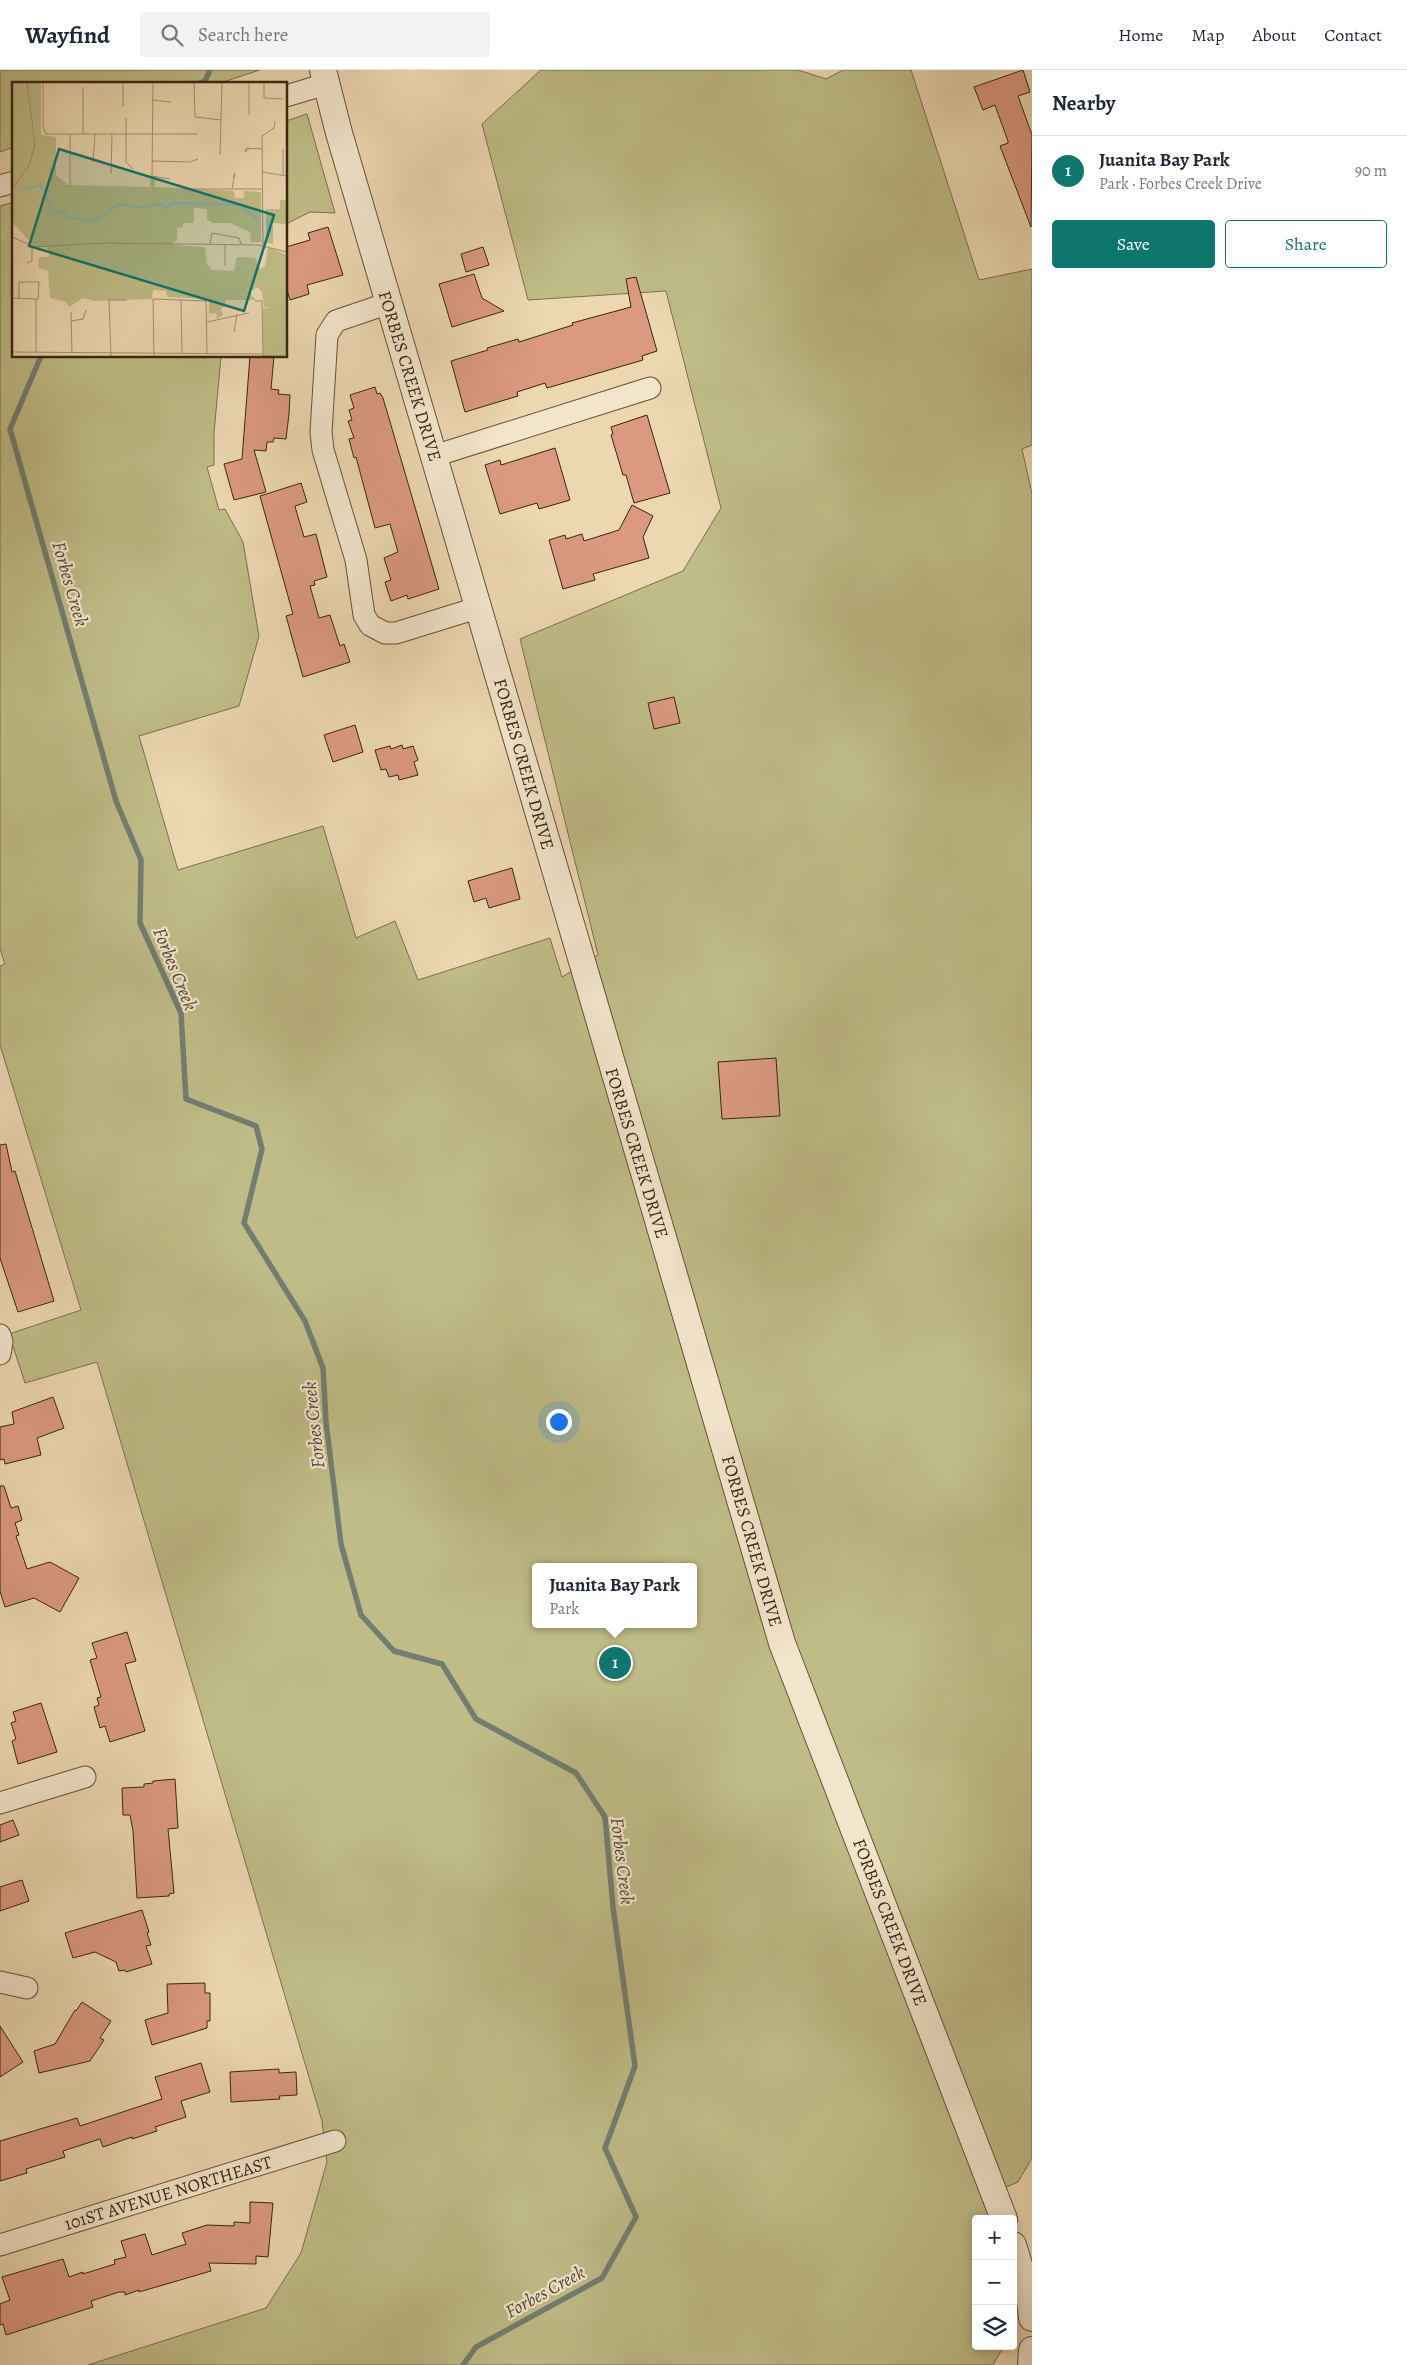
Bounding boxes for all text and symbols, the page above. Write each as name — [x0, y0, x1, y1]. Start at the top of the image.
search box — [140, 12, 490, 57]
text: Wayfind — [25, 19, 110, 51]
icon: search — [158, 21, 186, 49]
text: Search here — [198, 22, 288, 48]
text: Home — [1118, 23, 1163, 47]
text: Map — [1191, 23, 1224, 47]
text: About — [1252, 23, 1296, 47]
text: Contact — [1324, 23, 1382, 47]
inset map — [12, 82, 288, 358]
text: Nearby — [1052, 89, 1115, 117]
text: Juanita Bay Park — [1099, 147, 1230, 173]
text: 1 — [1065, 160, 1071, 182]
text: 90 m — [1355, 160, 1387, 182]
text: Park · Forbes Creek Drive — [1099, 173, 1262, 195]
button: Save — [1052, 220, 1215, 268]
button: Share — [1225, 220, 1387, 268]
street label: FORBES CREEK DRIVE — [373, 288, 447, 464]
water label: Forbes Creek — [45, 538, 95, 630]
street label: FORBES CREEK DRIVE — [488, 676, 560, 852]
water label: Forbes Creek — [147, 924, 203, 1014]
street label: FORBES CREEK DRIVE — [600, 1065, 674, 1241]
water label: Forbes Creek — [296, 1380, 332, 1470]
your location — [546, 1409, 572, 1435]
street label: FORBES CREEK DRIVE — [716, 1453, 788, 1629]
popup — [532, 1563, 697, 1628]
text: Juanita Bay Park — [549, 1572, 680, 1598]
text: Park — [549, 1598, 579, 1620]
pin: 1 — [599, 1644, 631, 1682]
water label: Forbes Creek — [604, 1816, 640, 1906]
street label: FORBES CREEK DRIVE — [847, 1835, 933, 2009]
street label: 101ST AVENUE NORTHEAST — [61, 2150, 275, 2236]
map controls — [972, 2215, 1017, 2350]
button: + — [972, 2215, 1017, 2260]
water label: Forbes Creek — [500, 2259, 590, 2325]
button: − — [972, 2260, 1017, 2305]
button: layers — [972, 2305, 1017, 2350]

